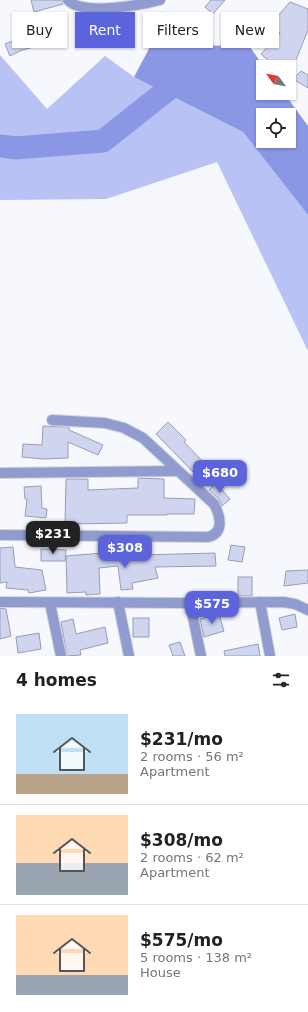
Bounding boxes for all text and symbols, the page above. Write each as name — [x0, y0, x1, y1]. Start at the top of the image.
chip: Buy — [12, 12, 67, 48]
chip: Rent — [75, 12, 135, 48]
chip: Filters — [143, 12, 213, 48]
chip: New — [221, 12, 279, 48]
north arrow — [256, 60, 296, 100]
map controls — [256, 60, 296, 148]
button: locate — [256, 108, 296, 148]
pin: $680 — [196, 460, 244, 494]
text: $680 — [202, 465, 238, 480]
pin: $231 — [29, 521, 77, 555]
text: $231 — [35, 526, 71, 541]
pin: $308 — [101, 535, 149, 569]
text: $308 — [107, 540, 143, 555]
pin: $575 — [188, 591, 236, 625]
text: $575 — [194, 596, 230, 611]
icon: filters — [270, 669, 292, 691]
text: 4 homes — [16, 670, 97, 690]
text: $231/mo — [140, 729, 223, 749]
icon: home — [48, 730, 96, 778]
text: 2 rooms · 56 m² — [140, 749, 244, 764]
text: Apartment — [140, 764, 210, 779]
text: $308/mo — [140, 830, 223, 850]
icon: home — [48, 831, 96, 879]
text: 2 rooms · 62 m² — [140, 850, 244, 865]
text: Apartment — [140, 865, 210, 880]
text: $575/mo — [140, 930, 223, 950]
icon: home — [48, 931, 96, 979]
text: 5 rooms · 138 m² — [140, 950, 252, 965]
text: House — [140, 965, 181, 980]

